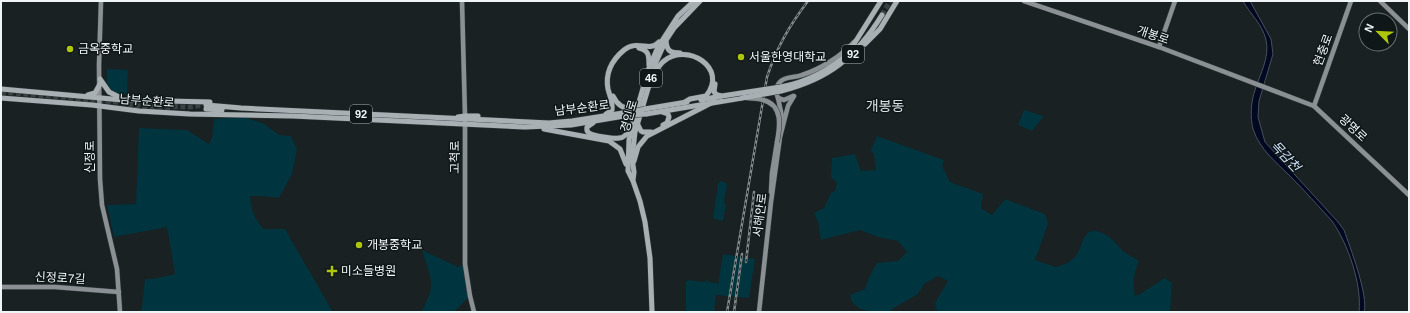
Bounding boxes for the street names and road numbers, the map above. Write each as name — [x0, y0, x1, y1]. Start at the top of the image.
street label: 개봉로 — [1135, 23, 1171, 47]
street label: 현충로 — [1311, 32, 1335, 68]
road number: 92 — [842, 45, 864, 63]
road number: 46 — [640, 69, 662, 87]
street label: 남부순환로 — [119, 92, 175, 110]
street label: 남부순환로 — [554, 98, 610, 118]
street label: 경인로 — [618, 98, 640, 134]
road number: 92 — [350, 105, 372, 123]
street label: 광명로 — [1336, 112, 1370, 144]
street label: 신정로 — [83, 140, 97, 174]
street label: 고척로 — [448, 140, 462, 174]
street label: 서해안로 — [750, 192, 770, 238]
street label: 신정로7길 — [34, 270, 86, 286]

